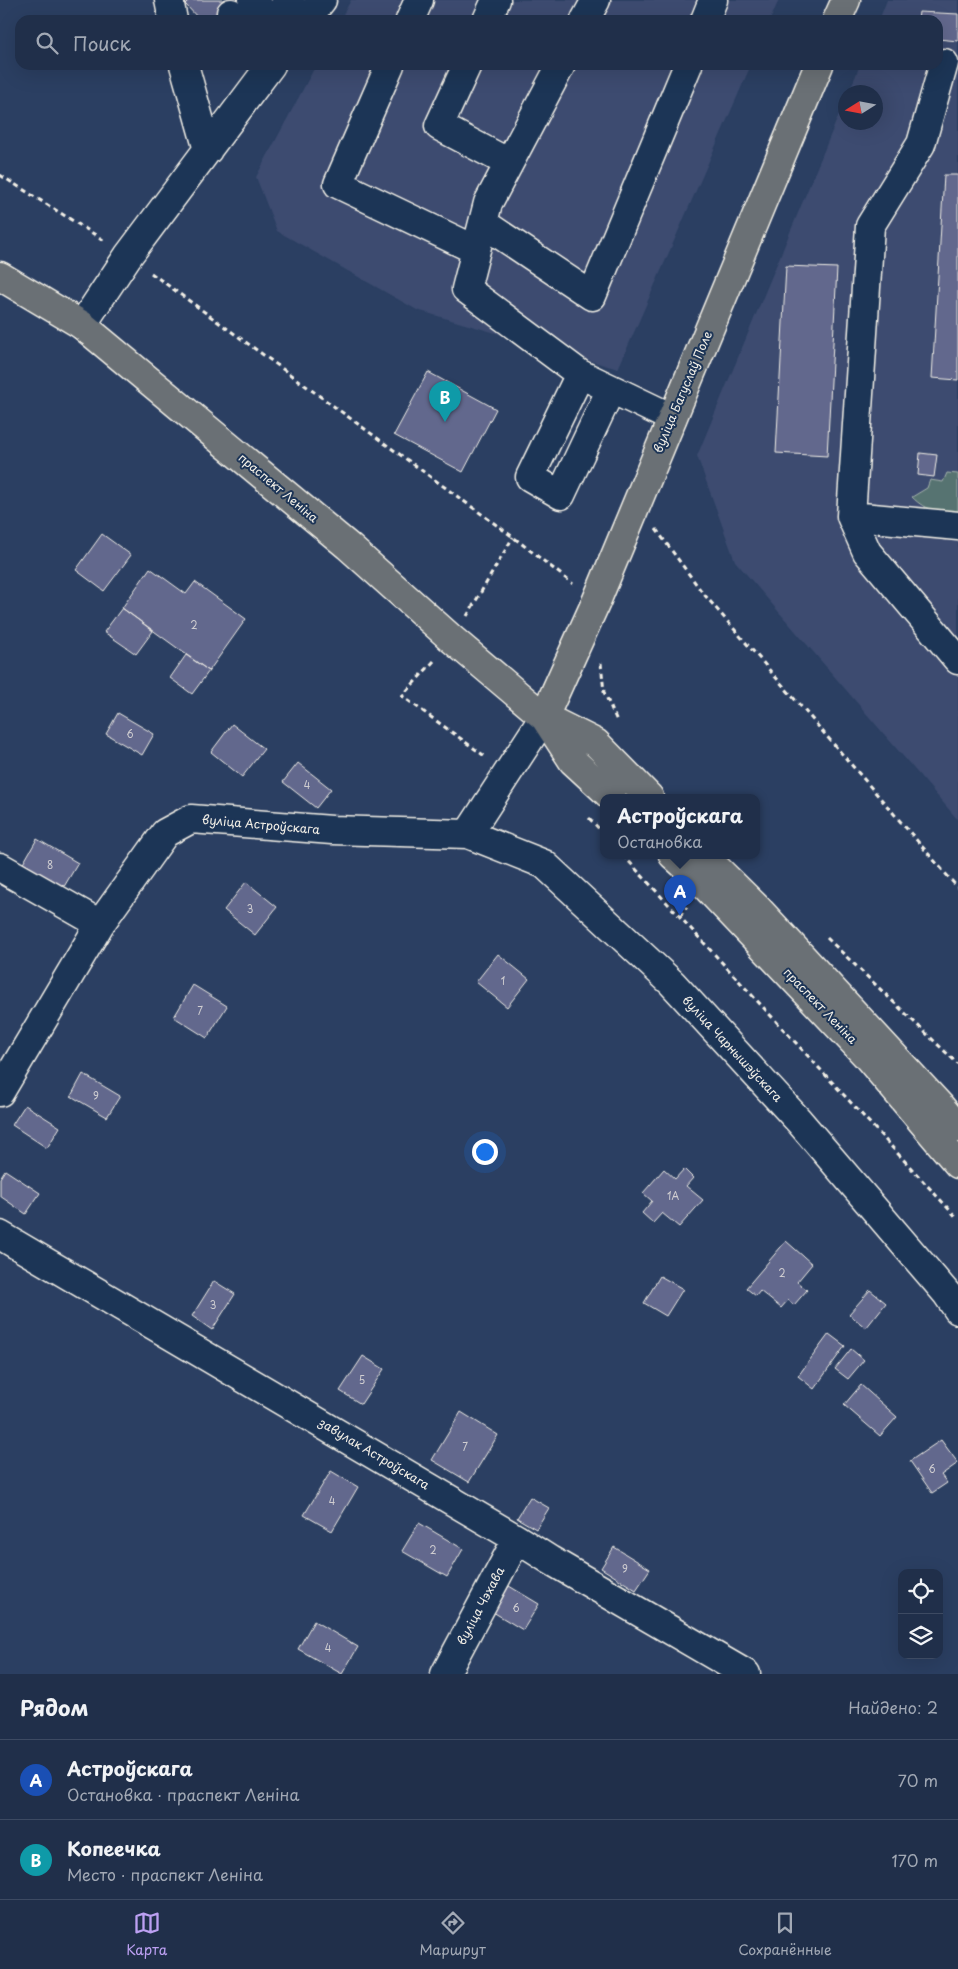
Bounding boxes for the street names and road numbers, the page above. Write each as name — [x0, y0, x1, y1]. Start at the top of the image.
street label: вуліца Багуслаў Поле — [648, 328, 716, 455]
street label: праспект Леніна — [235, 448, 323, 526]
street label: вуліца Астроўскага — [201, 810, 321, 838]
street label: праспект Леніна — [780, 963, 862, 1048]
street label: вуліца Чарнышэўскага — [679, 991, 787, 1106]
street label: завулак Астроўскага — [315, 1412, 434, 1494]
street label: вуліца Чэхава — [452, 1563, 509, 1648]

